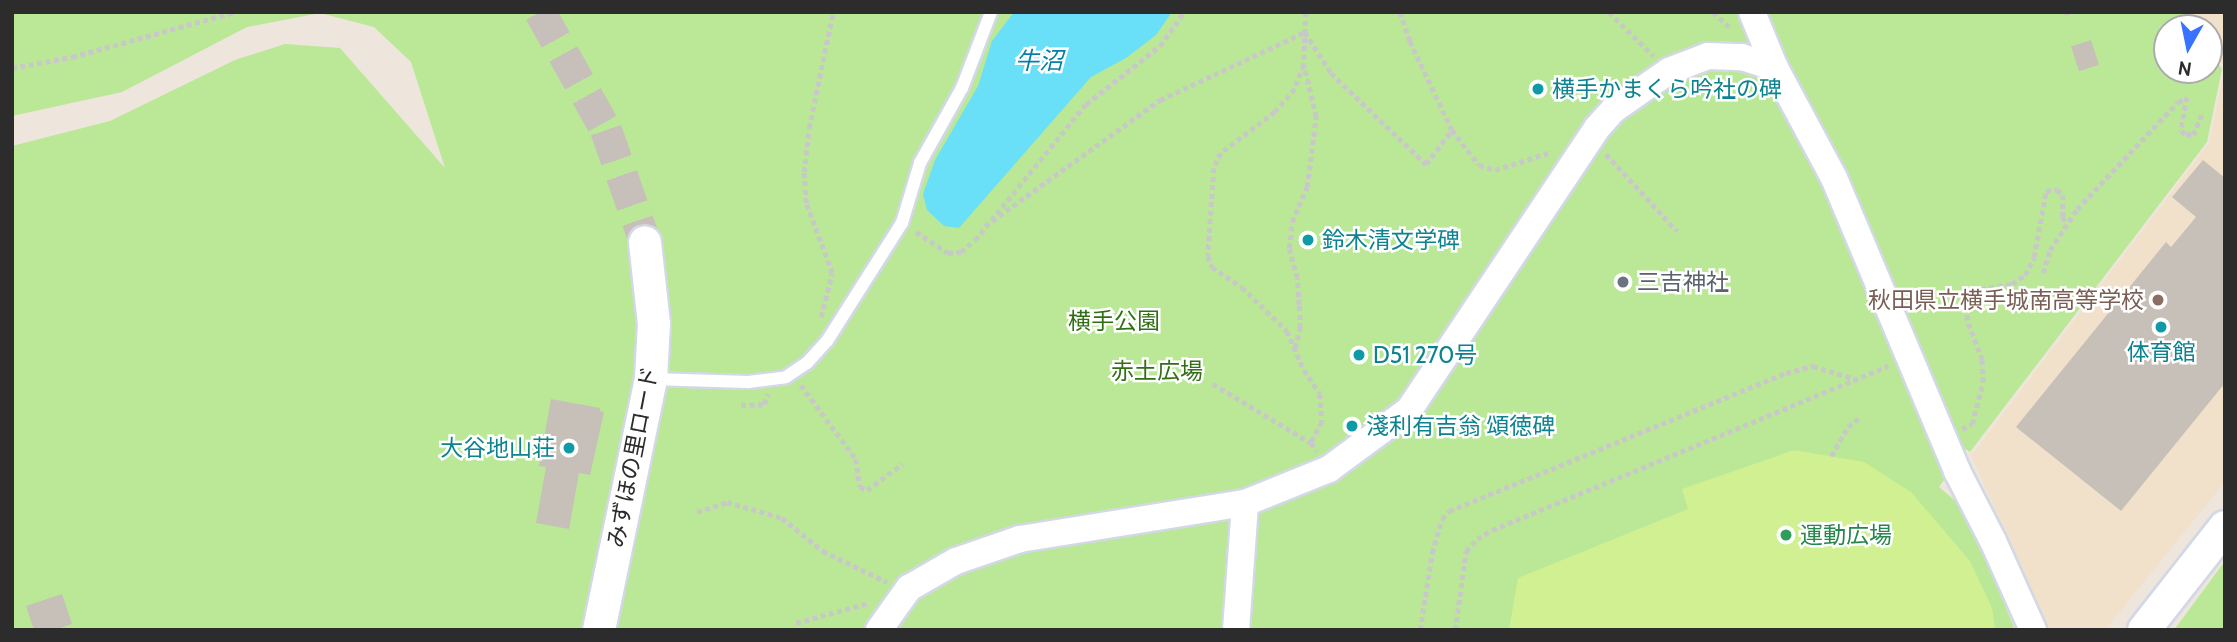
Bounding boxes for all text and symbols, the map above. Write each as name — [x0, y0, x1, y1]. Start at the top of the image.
north arrow — [2153, 14, 2223, 84]
water label: 牛沼 — [1015, 47, 1063, 75]
text: N — [2177, 56, 2193, 81]
place label: 横手かまくら吟社の碑 — [1552, 75, 1782, 103]
marker: 横手かまくら吟社の碑 — [1530, 81, 1546, 97]
place label: 鈴木清文学碑 — [1322, 226, 1460, 254]
marker: 鈴木清文学碑 — [1300, 232, 1316, 248]
place label: 三吉神社 — [1637, 268, 1729, 296]
marker: 三吉神社 — [1615, 274, 1631, 290]
place label: 秋田県立横手城南高等学校 — [1868, 286, 2144, 314]
marker: 秋田県立横手城南高等学校 — [2150, 292, 2166, 308]
park label: 横手公園 — [1068, 307, 1160, 335]
marker: 体育館 — [2153, 319, 2169, 335]
place label: 体育館 — [2127, 338, 2195, 366]
place label: D51 270号 — [1373, 341, 1477, 369]
marker: D51 270号 — [1351, 347, 1367, 363]
park label: 赤土広場 — [1111, 357, 1203, 385]
street label: みずほの里ロード — [602, 364, 664, 550]
place label: 淺利有吉翁 頌徳碑 — [1366, 412, 1555, 440]
marker: 淺利有吉翁 頌徳碑 — [1344, 418, 1360, 434]
place label: 大谷地山荘 — [440, 434, 555, 462]
marker: 大谷地山荘 — [561, 440, 577, 456]
place label: 運動広場 — [1800, 521, 1892, 549]
marker: 運動広場 — [1778, 527, 1794, 543]

